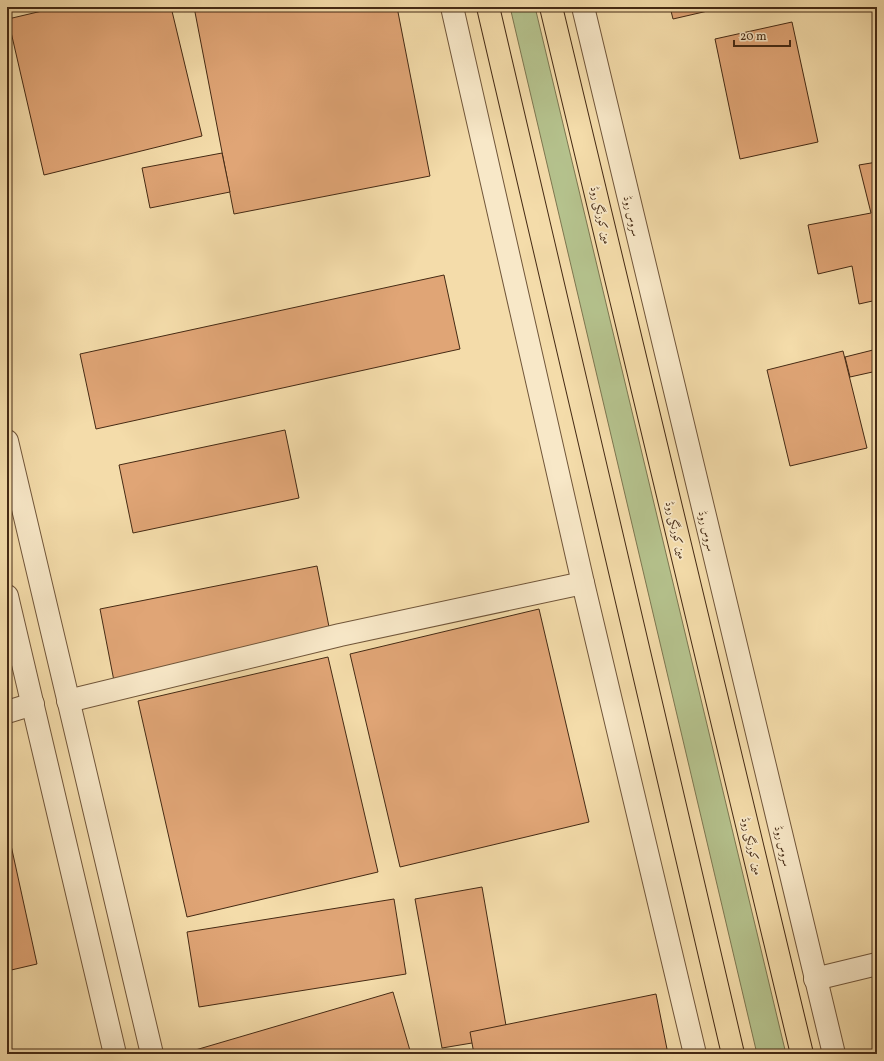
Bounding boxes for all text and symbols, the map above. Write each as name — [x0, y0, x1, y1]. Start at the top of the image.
scale bar — [734, 22, 790, 48]
text: 20 m — [740, 29, 767, 45]
street label: مین کورنگی روڈ — [586, 185, 614, 246]
street label: سروس روڈ — [619, 195, 643, 238]
street label: مین کورنگی روڈ — [661, 500, 689, 561]
street label: سروس روڈ — [694, 510, 718, 553]
street label: مین کورنگی روڈ — [737, 816, 765, 877]
street label: سروس روڈ — [770, 825, 794, 868]

